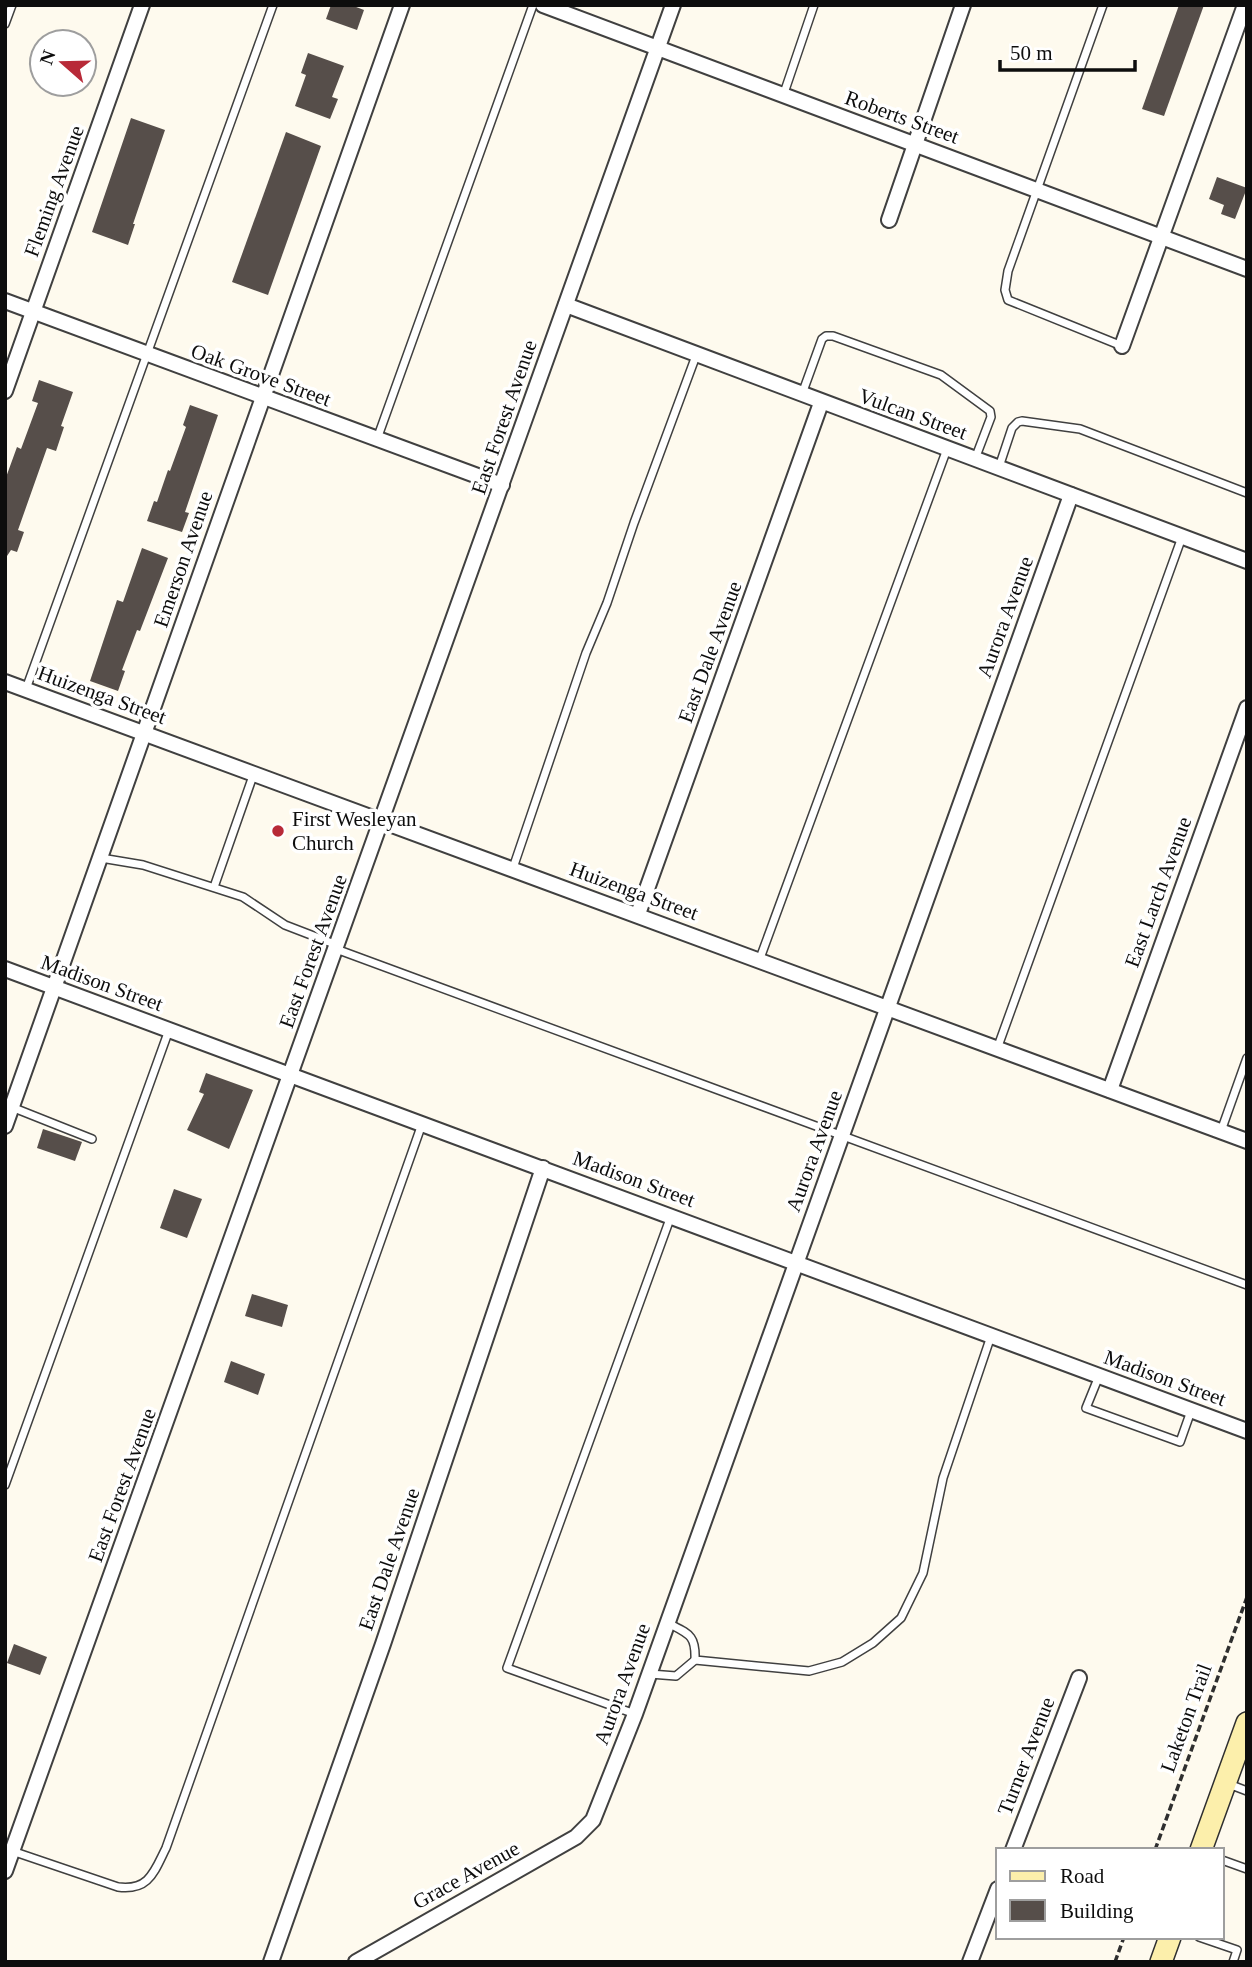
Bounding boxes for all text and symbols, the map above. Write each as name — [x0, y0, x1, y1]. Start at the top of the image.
north arrow — [28, 28, 98, 98]
scale bar — [1000, 28, 1135, 72]
text: 50 m — [1010, 41, 1053, 65]
text: N — [35, 47, 60, 67]
street label: Roberts Street — [842, 85, 962, 149]
street label: Fleming Avenue — [19, 122, 89, 260]
street label: East Forest Avenue — [466, 337, 542, 497]
street label: Oak Grove Street — [188, 339, 334, 411]
street label: Vulcan Street — [856, 383, 971, 445]
street label: Emerson Avenue — [148, 488, 218, 630]
street label: Aurora Avenue — [972, 553, 1038, 681]
street label: East Dale Avenue — [673, 578, 747, 726]
street label: Huizenga Street — [35, 661, 170, 729]
place label: First Wesleyan Church — [292, 807, 417, 855]
street label: East Larch Avenue — [1120, 814, 1196, 970]
marker: First Wesleyan Church — [270, 823, 286, 839]
street label: Huizenga Street — [567, 857, 702, 925]
street label: East Forest Avenue — [274, 871, 352, 1031]
street label: Madison Street — [38, 950, 166, 1016]
street label: Aurora Avenue — [781, 1087, 847, 1215]
street label: Madison Street — [570, 1146, 698, 1212]
street label: Madison Street — [1101, 1345, 1229, 1411]
street label: East Forest Avenue — [83, 1405, 161, 1565]
street label: East Dale Avenue — [353, 1485, 425, 1633]
street label: Aurora Avenue — [589, 1620, 655, 1748]
street label: Laketon Trail — [1155, 1660, 1217, 1776]
street label: Turner Avenue — [993, 1694, 1059, 1818]
street label: Grace Avenue — [409, 1836, 523, 1914]
legend — [996, 1848, 1224, 1939]
text: Road — [1060, 1864, 1105, 1888]
text: Building — [1060, 1899, 1134, 1923]

